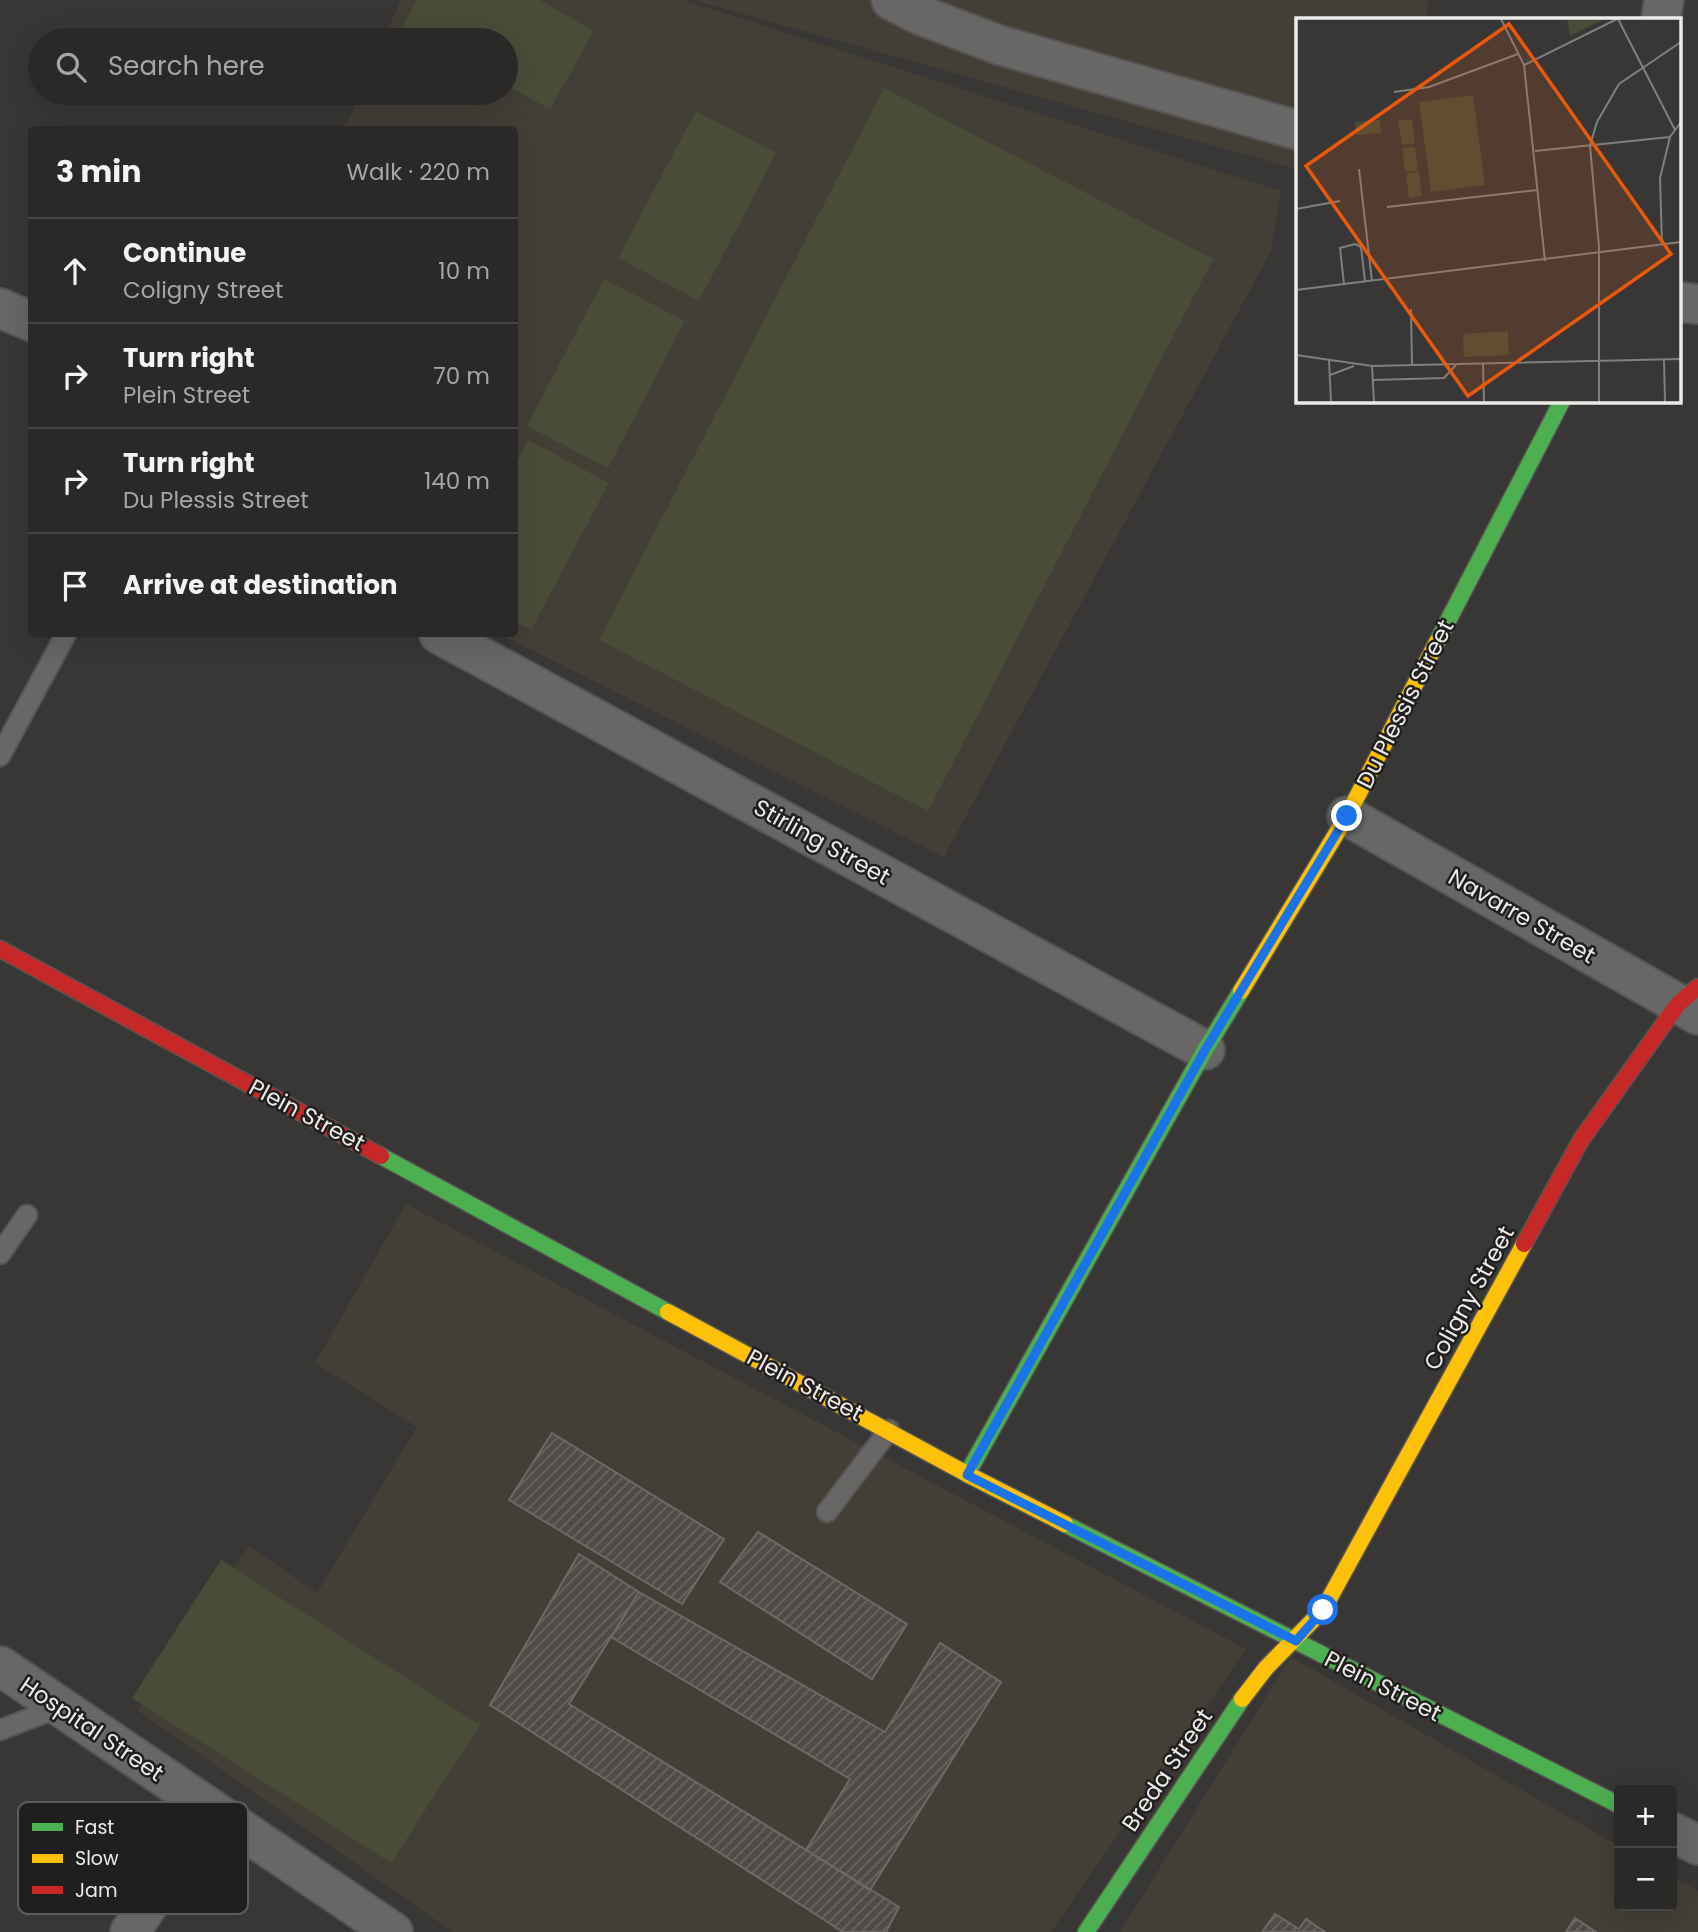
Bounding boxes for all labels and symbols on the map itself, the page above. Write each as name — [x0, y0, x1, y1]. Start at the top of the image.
inset map — [1296, 18, 1680, 402]
street label: Du Plessis Street — [1349, 614, 1461, 794]
street label: Stirling Street — [748, 791, 896, 893]
route end — [1331, 800, 1362, 831]
street label: Navarre Street — [1443, 861, 1601, 971]
street label: Plein Street — [243, 1071, 371, 1159]
street label: Coligny Street — [1416, 1220, 1522, 1376]
street label: Plein Street — [741, 1341, 869, 1429]
route start — [1307, 1594, 1338, 1625]
street label: Plein Street — [1319, 1643, 1447, 1729]
street label: Hospital Street — [14, 1669, 170, 1789]
street label: Breda Street — [1114, 1702, 1220, 1838]
legend — [18, 1802, 248, 1914]
text: Fast — [75, 1814, 114, 1841]
text: Slow — [75, 1845, 119, 1872]
text: Jam — [75, 1877, 117, 1904]

